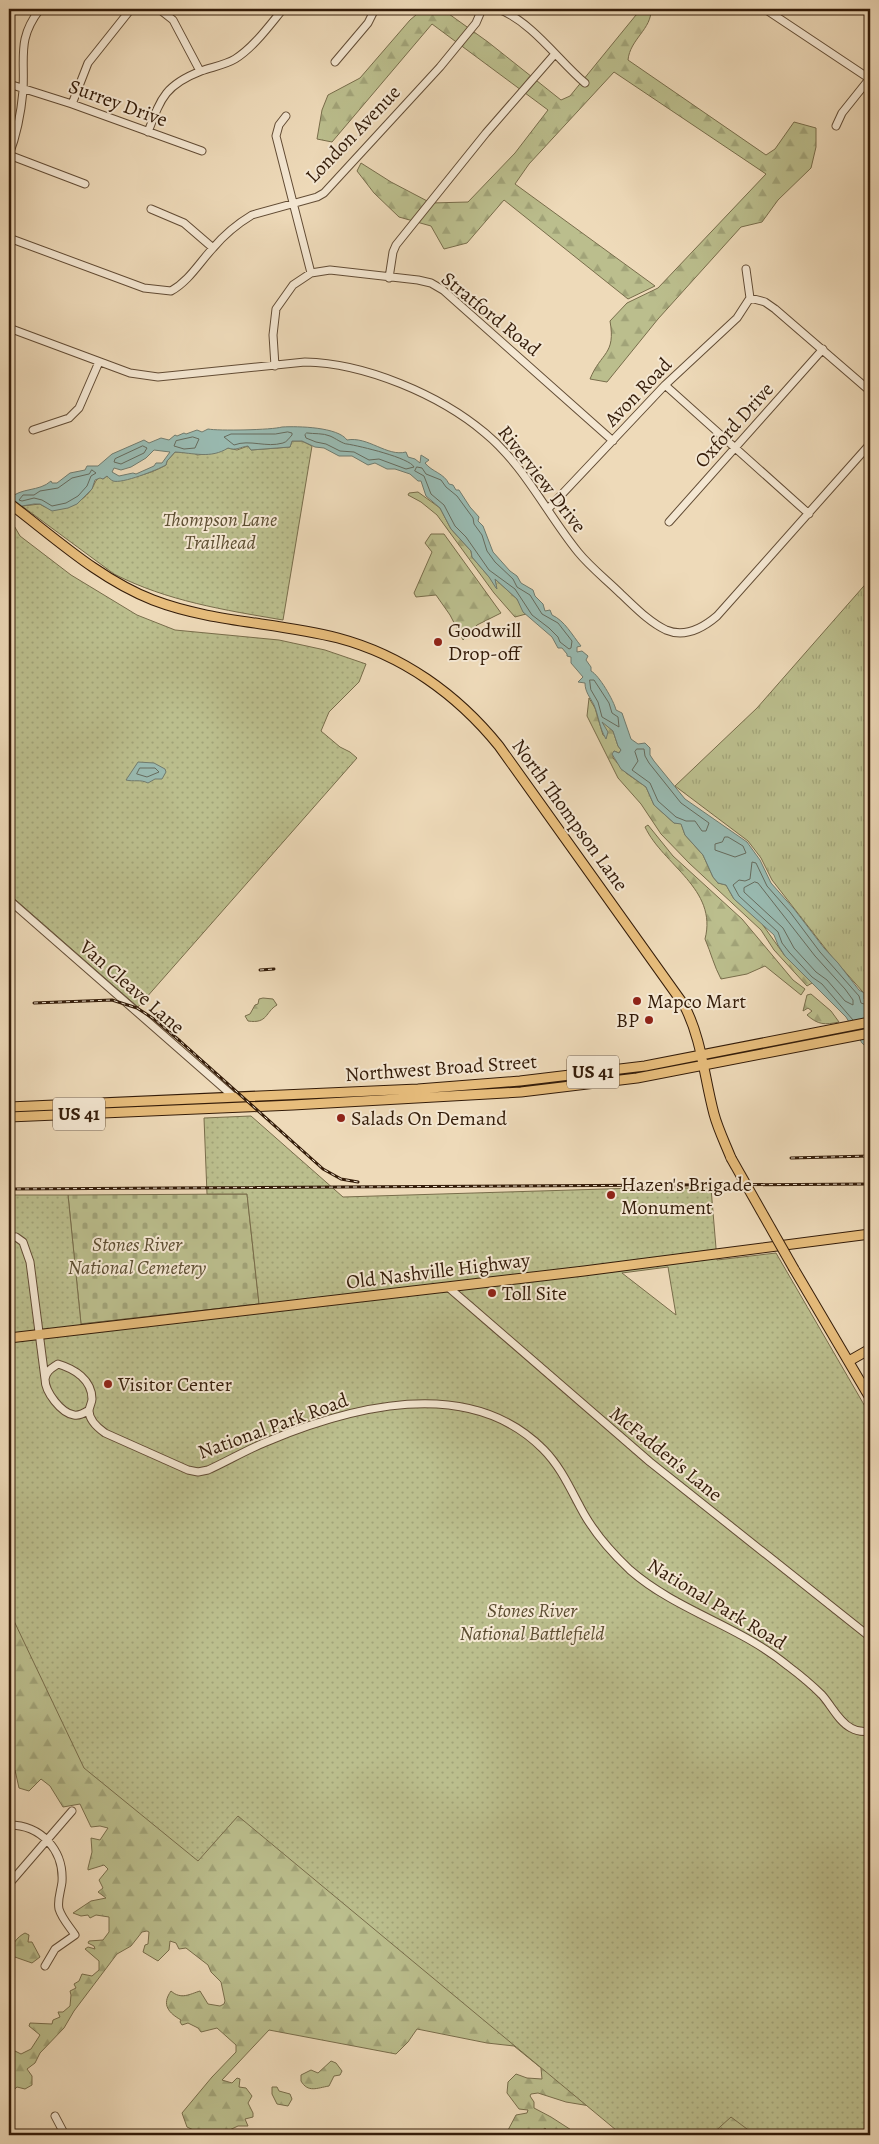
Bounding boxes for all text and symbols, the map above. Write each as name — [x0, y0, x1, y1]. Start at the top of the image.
street label: Surrey Drive — [65, 73, 171, 133]
street label: London Avenue — [299, 79, 407, 189]
street label: Stratford Road — [436, 266, 547, 363]
street label: Avon Road — [598, 351, 678, 433]
street label: Oxford Drive — [688, 376, 780, 474]
street label: Riverview Drive — [491, 420, 593, 538]
park label: Thompson Lane Trailhead — [163, 506, 277, 556]
place label: Goodwill Drop-off — [448, 617, 524, 667]
marker: Goodwill Drop-off — [432, 636, 444, 648]
street label: North Thompson Lane — [506, 733, 634, 897]
street label: Van Cleave Lane — [73, 933, 190, 1040]
place label: Mapco Mart — [647, 988, 746, 1015]
marker: Mapco Mart — [631, 995, 643, 1007]
place label: BP — [616, 1007, 639, 1034]
marker: BP — [643, 1014, 655, 1026]
street label: Northwest Broad Street — [344, 1048, 538, 1088]
road number: US 41 — [567, 1056, 619, 1088]
road number: US 41 — [53, 1098, 105, 1130]
place label: Salads On Demand — [351, 1105, 507, 1132]
marker: Salads On Demand — [335, 1112, 347, 1124]
place label: Hazen's Brigade Monument — [621, 1171, 752, 1221]
marker: Hazen's Brigade Monument — [605, 1189, 617, 1201]
park label: Stones River National Cemetery — [68, 1231, 207, 1281]
street label: Old Nashville Highway — [345, 1246, 532, 1296]
place label: Toll Site — [502, 1280, 567, 1307]
marker: Toll Site — [486, 1287, 498, 1299]
place label: Visitor Center — [117, 1371, 232, 1398]
marker: Visitor Center — [102, 1378, 114, 1390]
street label: National Park Road — [194, 1386, 352, 1466]
street label: McFadden's Lane — [604, 1400, 728, 1508]
street label: National Park Road — [642, 1552, 792, 1656]
park label: Stones River National Battlefield — [459, 1597, 605, 1647]

